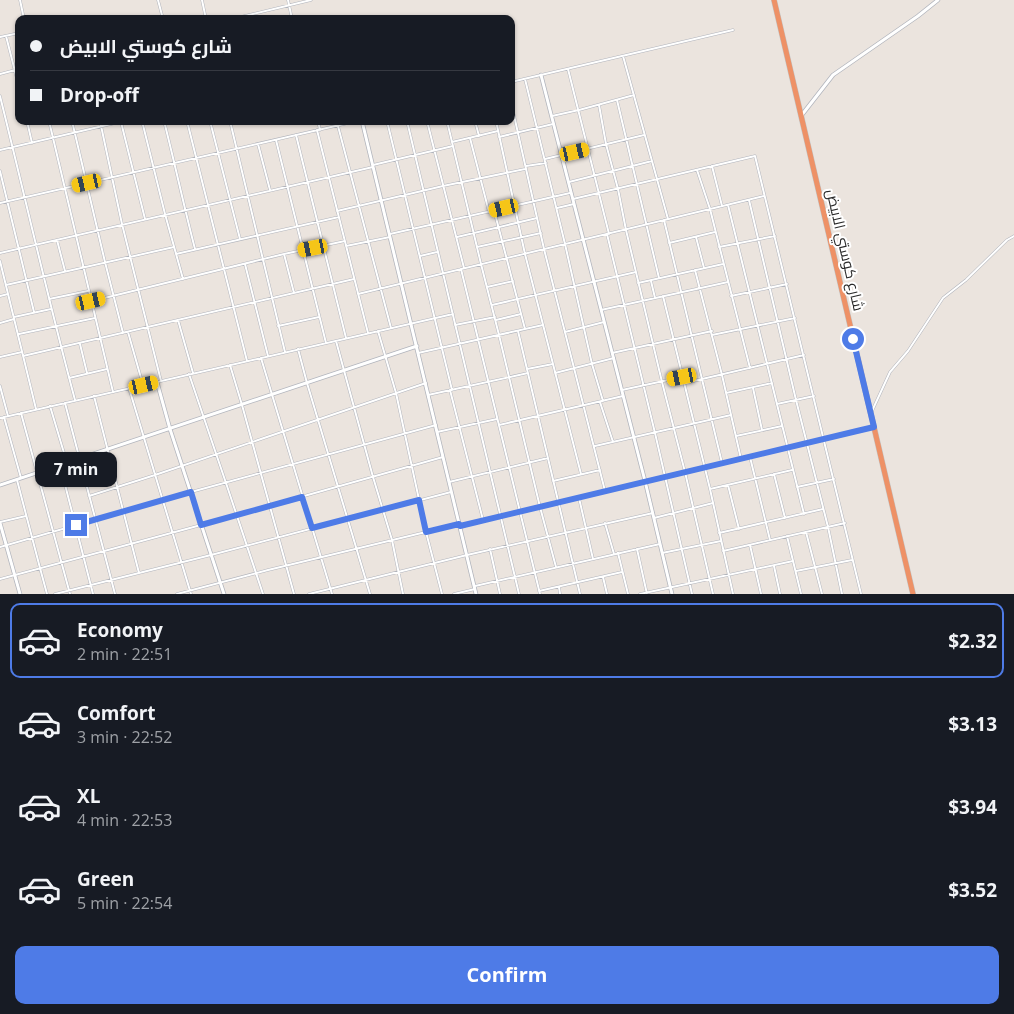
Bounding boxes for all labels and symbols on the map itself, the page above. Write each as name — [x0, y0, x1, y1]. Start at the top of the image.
car — [558, 141, 591, 163]
car — [70, 172, 103, 194]
street label: شارع كوستي الابيض — [819, 187, 870, 313]
car — [487, 197, 520, 219]
car — [296, 238, 329, 258]
car — [74, 290, 107, 312]
route start — [842, 328, 864, 350]
car — [665, 367, 698, 387]
car — [127, 374, 160, 396]
callout: 7 min — [35, 452, 117, 488]
route end — [65, 514, 87, 536]

